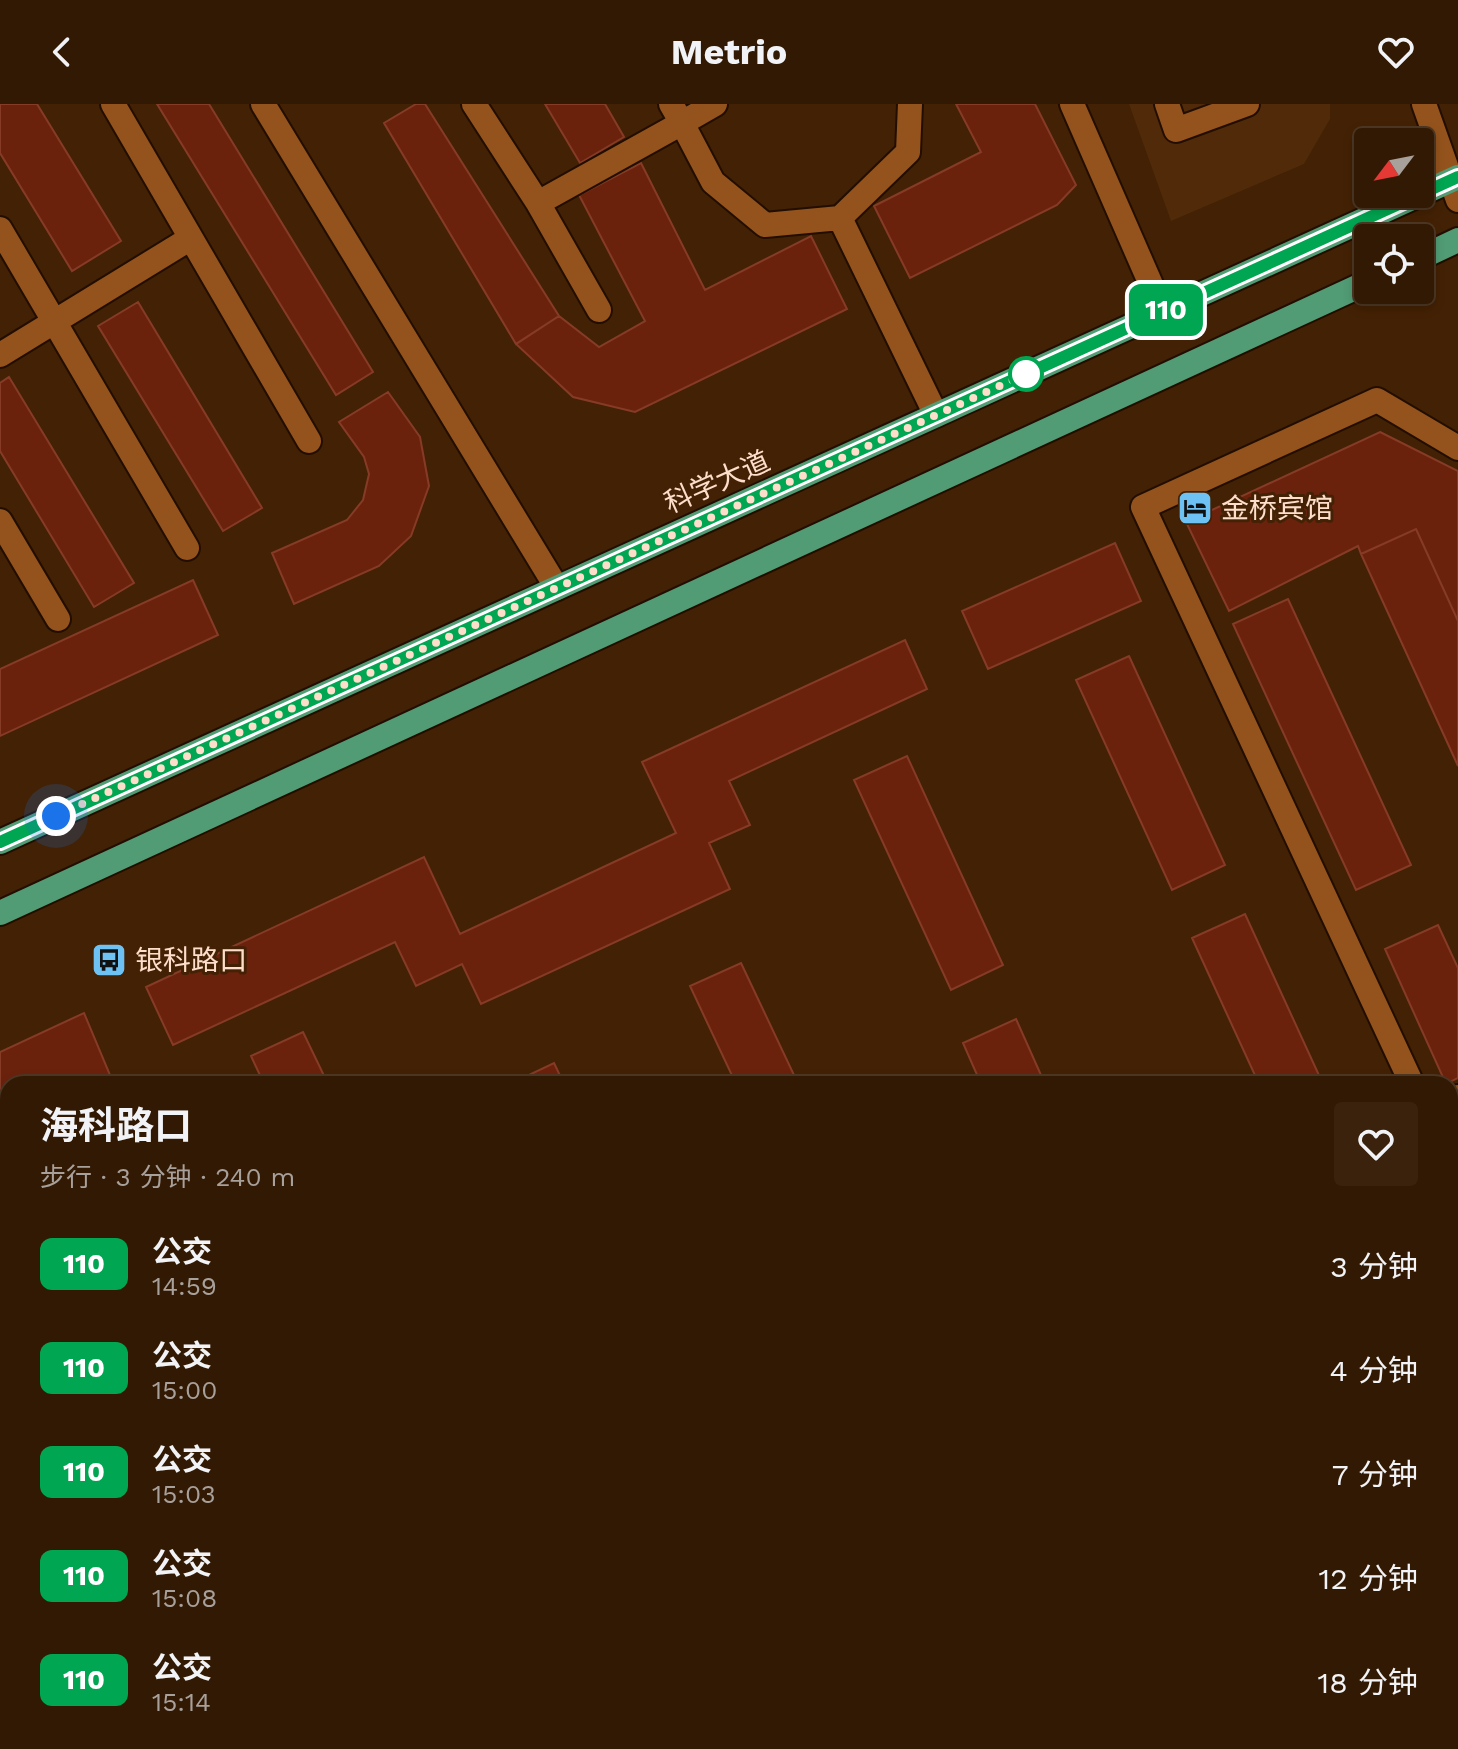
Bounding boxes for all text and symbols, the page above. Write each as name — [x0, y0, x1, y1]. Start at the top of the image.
icon: back — [40, 30, 84, 74]
icon: heart — [1374, 30, 1418, 74]
text: Metrio — [671, 31, 787, 73]
north arrow — [1354, 128, 1434, 208]
map controls — [1354, 128, 1434, 304]
button: locate — [1354, 224, 1434, 304]
line badge: 110 — [1120, 284, 1212, 336]
text: 110 — [1145, 293, 1187, 326]
unlabelled marker — [1009, 357, 1043, 391]
street label: 科学大道 — [659, 444, 775, 520]
hotel icon: 金桥宾馆 — [1176, 489, 1214, 527]
place label: 金桥宾馆 — [1221, 492, 1333, 525]
your location — [36, 796, 76, 836]
bus stop icon: 银科路口 — [90, 941, 128, 979]
place label: 银科路口 — [135, 944, 247, 977]
button: heart — [1334, 1102, 1418, 1186]
text: 海科路口 — [40, 1104, 192, 1148]
text: 步行 · 3 分钟 · 240 m — [40, 1162, 295, 1192]
text: 公交 — [152, 1234, 212, 1269]
text: 110 — [63, 1247, 105, 1280]
text: 3 分钟 — [1330, 1249, 1418, 1284]
text: 14:59 — [152, 1271, 217, 1301]
text: 公交 — [152, 1338, 212, 1373]
text: 110 — [63, 1351, 105, 1384]
text: 4 分钟 — [1329, 1353, 1418, 1388]
text: 15:00 — [152, 1375, 217, 1405]
text: 公交 — [152, 1442, 212, 1477]
text: 110 — [63, 1455, 105, 1488]
text: 7 分钟 — [1332, 1457, 1418, 1492]
text: 15:03 — [152, 1479, 216, 1509]
text: 公交 — [152, 1546, 212, 1581]
text: 110 — [63, 1559, 105, 1592]
text: 12 分钟 — [1319, 1561, 1418, 1596]
text: 15:08 — [152, 1583, 217, 1613]
text: 公交 — [152, 1650, 212, 1685]
text: 110 — [63, 1663, 105, 1696]
text: 18 分钟 — [1318, 1665, 1418, 1700]
text: 15:14 — [152, 1687, 211, 1717]

